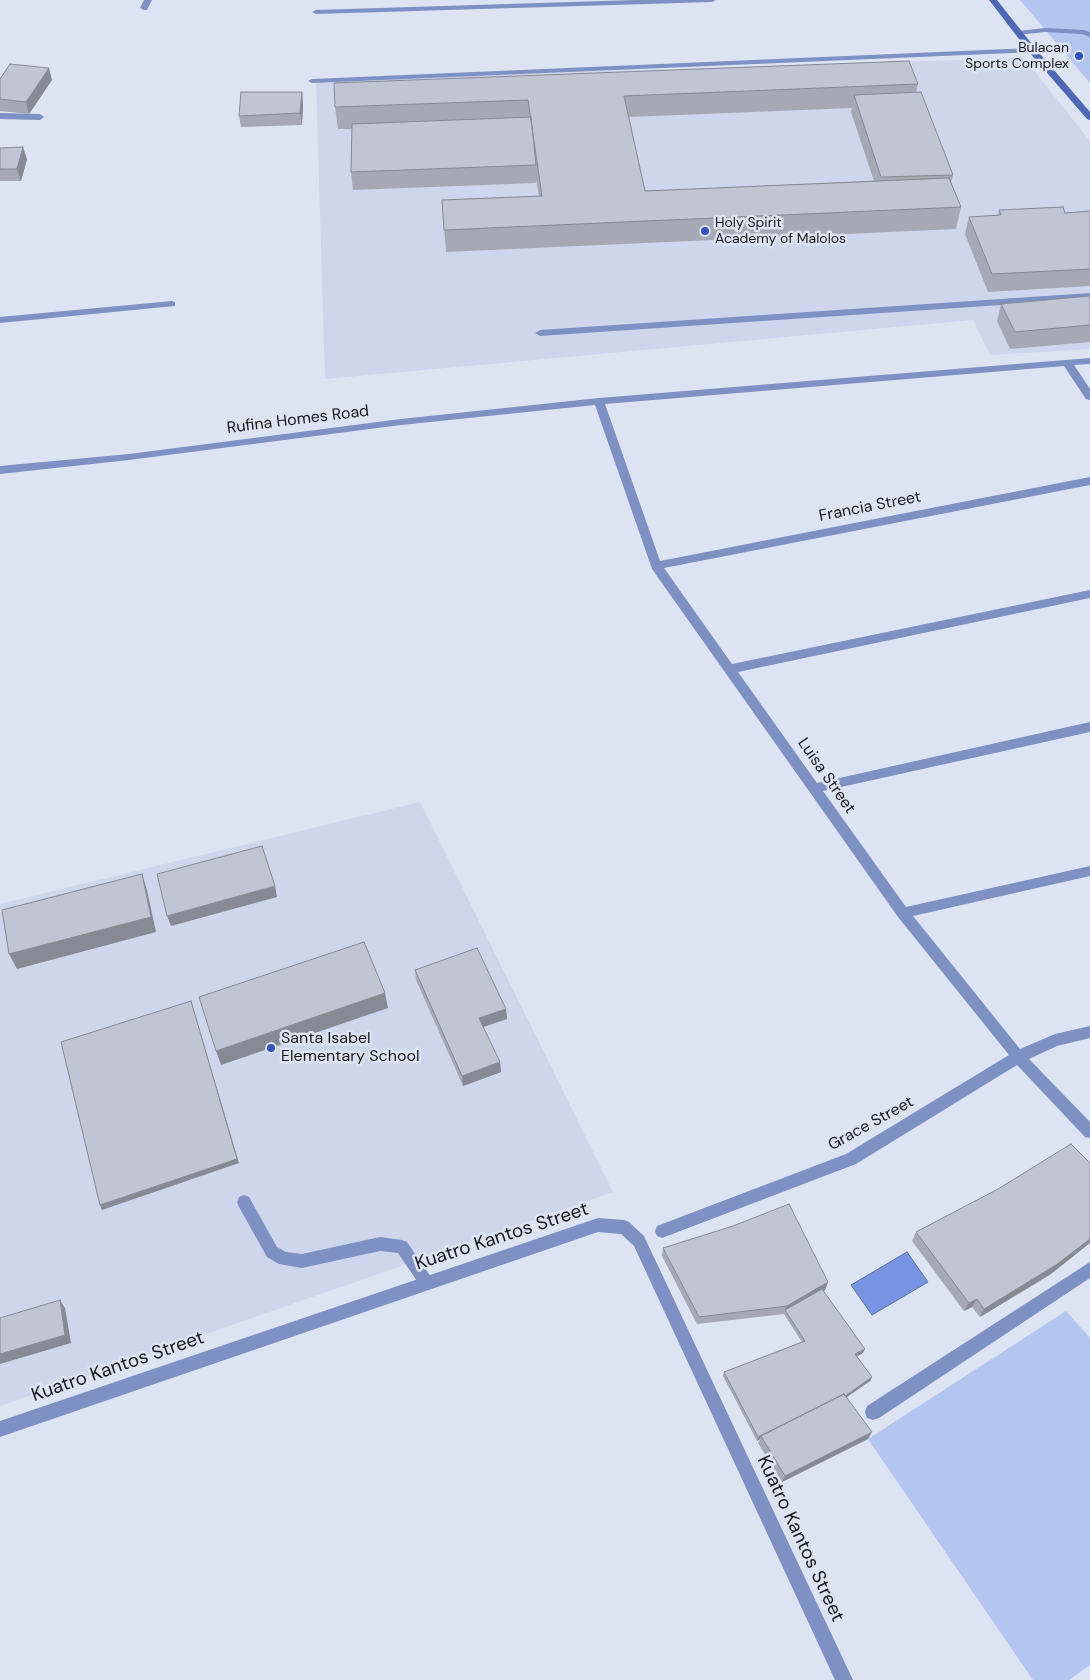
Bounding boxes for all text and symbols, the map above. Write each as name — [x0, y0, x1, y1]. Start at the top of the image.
place label: Bulacan Sports Complex — [965, 40, 1069, 72]
marker: Bulacan Sports Complex — [1073, 50, 1085, 62]
place label: Holy Spirit Academy of Malolos — [715, 215, 846, 248]
marker: Holy Spirit Academy of Malolos — [699, 225, 711, 237]
street label: Rufina Homes Road — [226, 402, 370, 438]
street label: Francia Street — [817, 488, 923, 526]
street label: Luisa Street — [793, 735, 859, 817]
place label: Santa Isabel Elementary School — [281, 1029, 419, 1067]
marker: Santa Isabel Elementary School — [265, 1042, 277, 1054]
street label: Grace Street — [825, 1093, 917, 1155]
street label: Kuatro Kantos Street — [412, 1198, 592, 1276]
street label: Kuatro Kantos Street — [29, 1327, 207, 1407]
street label: Kuatro Kantos Street — [751, 1452, 849, 1626]

